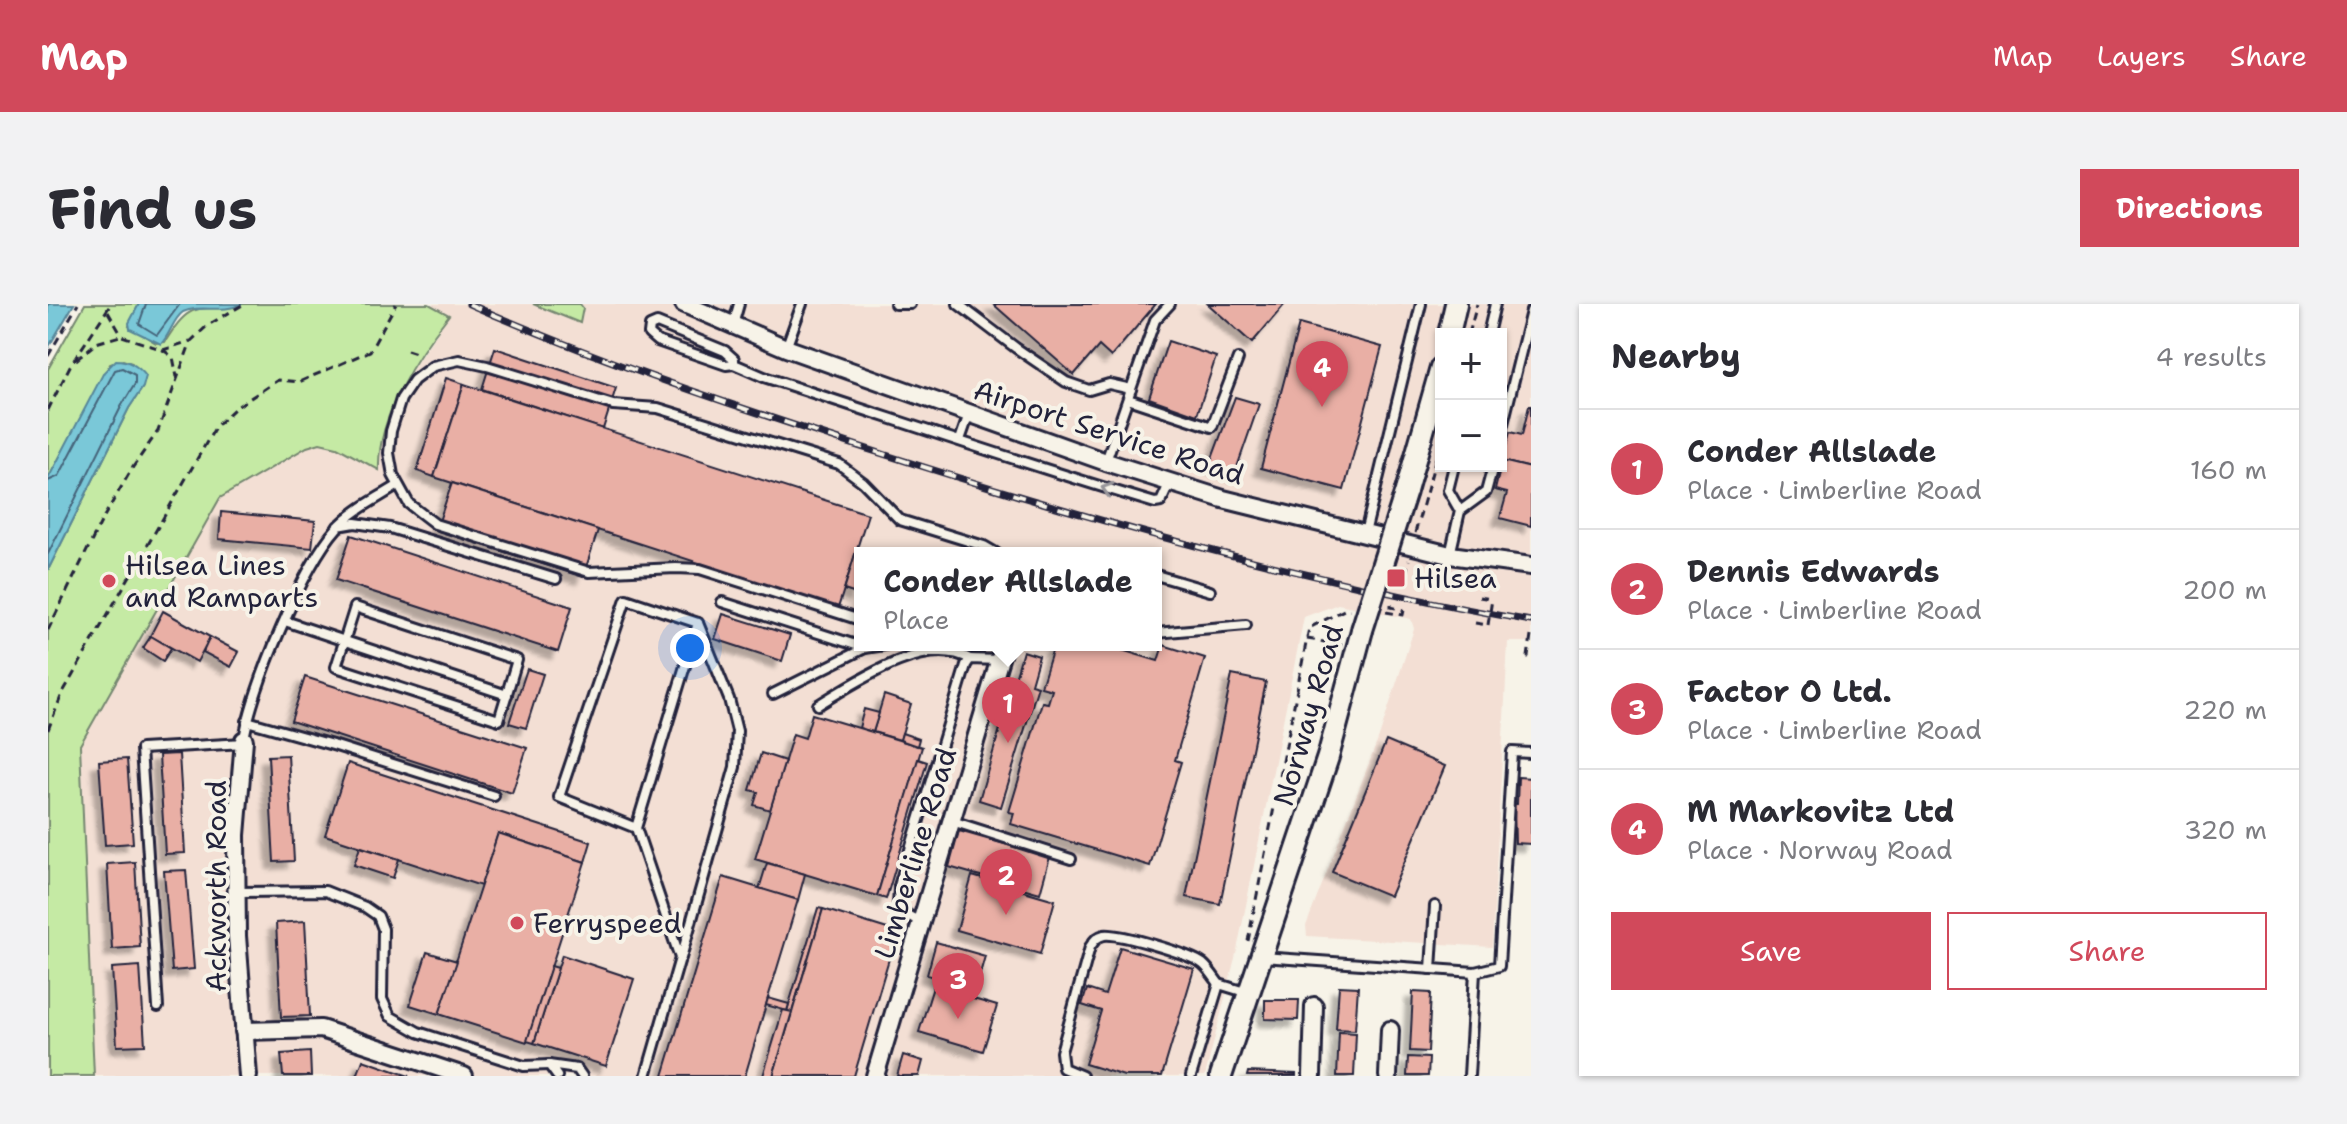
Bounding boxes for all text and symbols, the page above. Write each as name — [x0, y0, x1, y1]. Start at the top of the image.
text: Map — [40, 31, 128, 82]
text: Map — [1993, 37, 2053, 75]
text: Layers — [2097, 37, 2186, 75]
text: Share — [2230, 37, 2307, 75]
button: Directions — [2080, 169, 2299, 247]
text: Find us — [48, 171, 257, 246]
map controls — [1435, 328, 1507, 472]
button: + — [1435, 328, 1507, 400]
text: Nearby — [1611, 333, 1741, 379]
text: 4 results — [2155, 339, 2267, 374]
pin: 4 — [1296, 341, 1348, 407]
street label: Airport Service Road — [969, 370, 1249, 494]
button: − — [1435, 400, 1507, 472]
text: Conder Allslade — [1687, 431, 1937, 472]
text: 1 — [1631, 452, 1643, 487]
text: 160 m — [2190, 452, 2267, 487]
text: Place · Limberline Road — [1687, 472, 1982, 507]
one-way arrow — [1101, 482, 1115, 498]
place label: Hilsea Lines and Ramparts — [125, 546, 318, 616]
popup — [854, 547, 1162, 651]
text: Dennis Edwards — [1687, 551, 1940, 592]
place label: Hilsea — [1414, 559, 1497, 597]
text: Conder Allslade — [883, 561, 1133, 602]
marker: Hilsea — [1385, 567, 1407, 589]
marker: Hilsea Lines and Ramparts — [100, 572, 118, 590]
text: 2 — [1628, 572, 1646, 607]
text: 200 m — [2182, 572, 2267, 607]
text: Place · Limberline Road — [1687, 592, 1982, 627]
text: Place — [883, 602, 949, 637]
street label: Norway Road — [1264, 620, 1352, 810]
your location — [670, 628, 710, 668]
text: Factor O Ltd. — [1687, 671, 1892, 712]
pin: 1 — [982, 677, 1034, 743]
text: 3 — [1628, 692, 1646, 727]
text: 220 m — [2183, 692, 2267, 727]
text: Place · Limberline Road — [1687, 712, 1982, 747]
street label: Limberline Road — [865, 743, 965, 963]
street label: Ackworth Road — [197, 780, 235, 992]
text: M Markovitz Ltd — [1687, 791, 1954, 832]
text: 4 — [1628, 812, 1646, 847]
text: 320 m — [2184, 812, 2267, 847]
text: Place · Norway Road — [1687, 832, 1952, 867]
pin: 2 — [980, 849, 1032, 915]
place label: Ferryspeed — [533, 904, 682, 942]
button: Save — [1611, 912, 1931, 990]
button: Share — [1947, 912, 2267, 990]
marker: Ferryspeed — [508, 914, 526, 932]
pin: 3 — [932, 953, 984, 1019]

